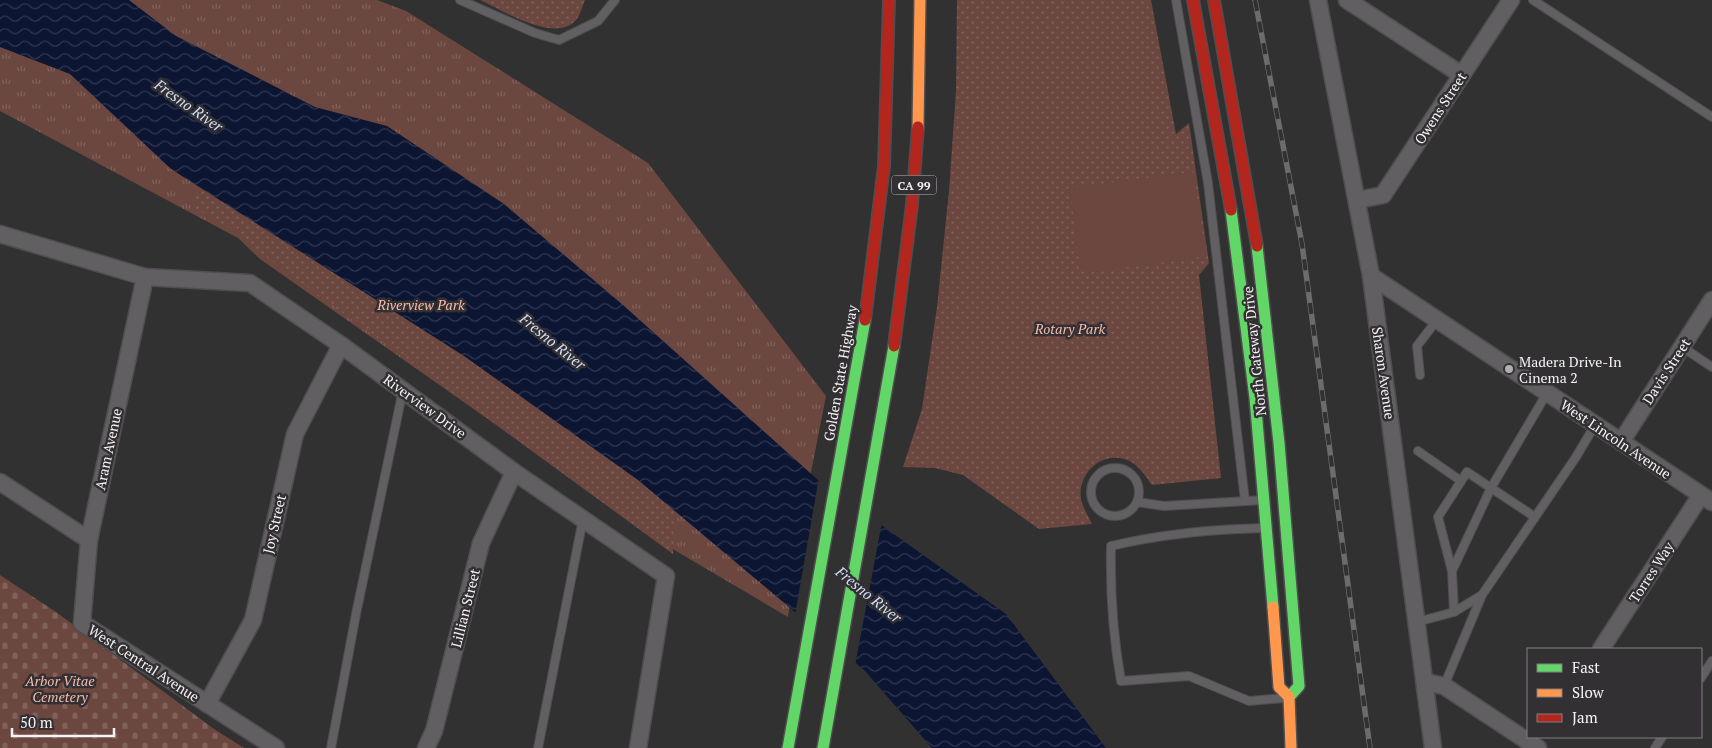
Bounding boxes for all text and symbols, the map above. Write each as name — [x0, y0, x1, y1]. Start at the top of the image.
street label: Owens Street — [1410, 68, 1471, 148]
water label: Fresno River — [150, 74, 228, 137]
road number: CA 99 — [892, 176, 936, 194]
street label: North Gateway Drive — [1238, 285, 1270, 417]
park label: Riverview Park — [376, 295, 465, 314]
street label: Golden State Highway — [819, 303, 861, 443]
water label: Fresno River — [515, 308, 591, 374]
park label: Rotary Park — [1034, 319, 1106, 338]
street label: Sharon Avenue — [1368, 326, 1400, 420]
street label: Davis Street — [1638, 334, 1695, 408]
place label: Madera Drive-In Cinema 2 — [1519, 352, 1622, 387]
marker: Madera Drive-In Cinema 2 — [1503, 363, 1515, 375]
street label: Riverview Drive — [380, 370, 470, 442]
street label: West Lincoln Avenue — [1557, 395, 1675, 483]
street label: Aram Avenue — [90, 406, 126, 492]
street label: Joy Street — [258, 492, 290, 555]
street label: Torres Way — [1624, 537, 1678, 606]
water label: Fresno River — [831, 561, 907, 627]
street label: Lillian Street — [446, 566, 484, 649]
street label: West Central Avenue — [85, 620, 203, 706]
legend — [1527, 648, 1702, 738]
text: Fast — [1572, 657, 1600, 677]
park label: Arbor Vitae Cemetery — [24, 671, 95, 706]
text: Slow — [1572, 682, 1605, 702]
scale bar — [12, 706, 115, 738]
text: Jam — [1572, 707, 1598, 727]
text: 50 m — [20, 712, 53, 732]

